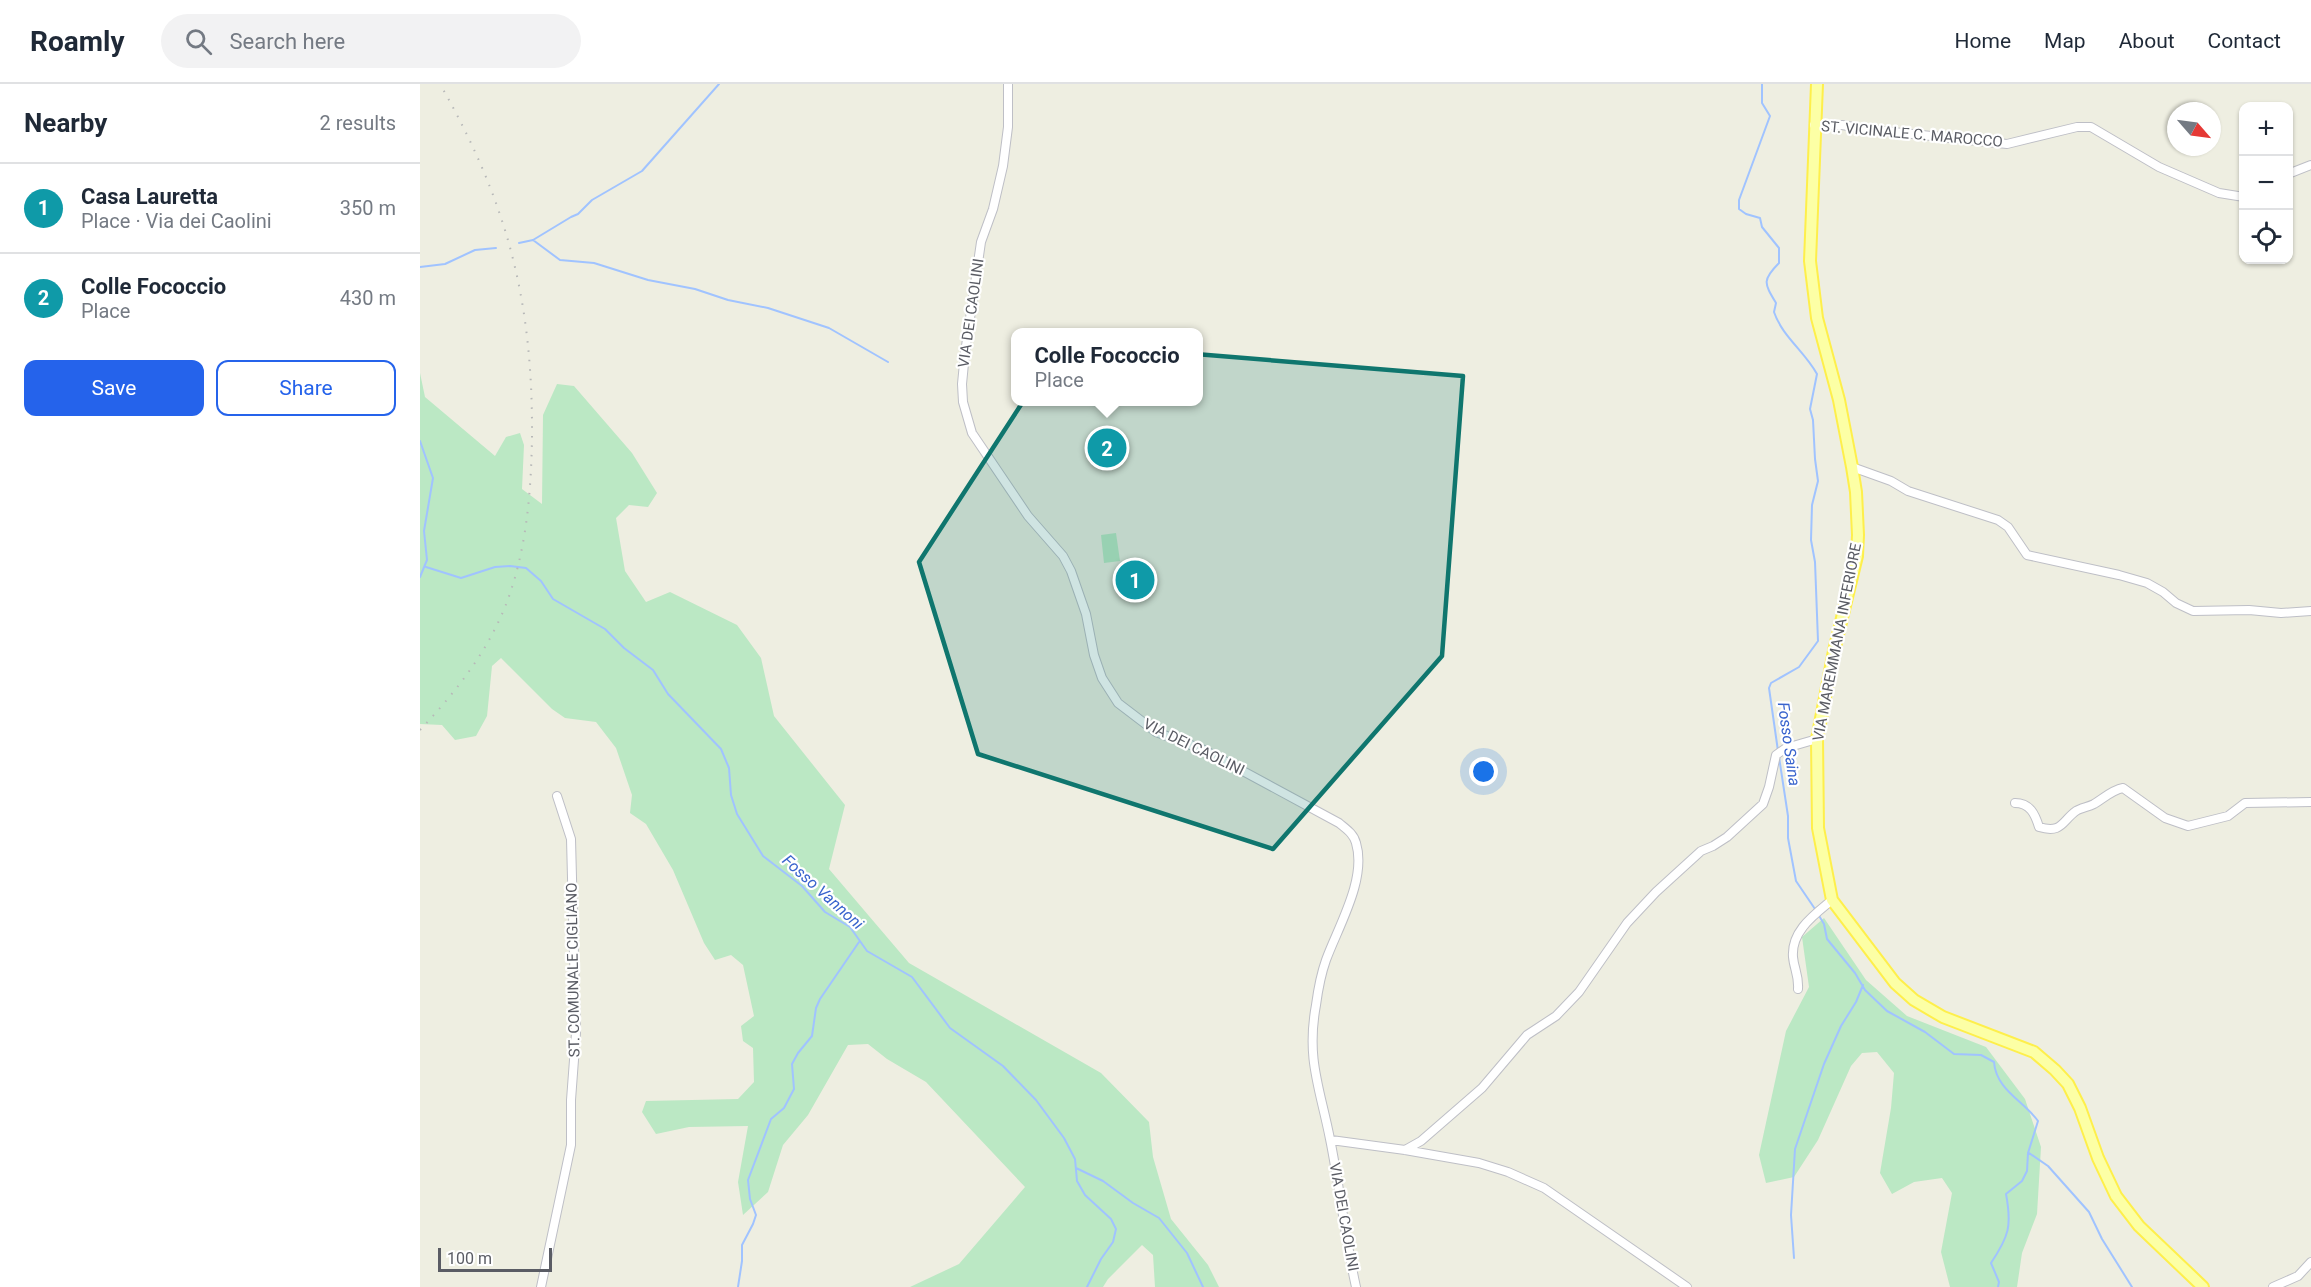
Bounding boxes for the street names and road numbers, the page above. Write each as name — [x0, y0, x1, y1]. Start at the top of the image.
street label: ST. VICINALE C. MAROCCO — [1820, 117, 2004, 151]
street label: VIA DEI CAOLINI — [954, 257, 988, 369]
street label: VIA MAREMMANA INFERIORE — [1809, 541, 1865, 743]
street label: VIA DEI CAOLINI — [1141, 715, 1247, 779]
street label: ST. COMUNALE CIGLIANO — [562, 882, 584, 1058]
street label: VIA DEI CAOLINI — [1326, 1161, 1362, 1273]

